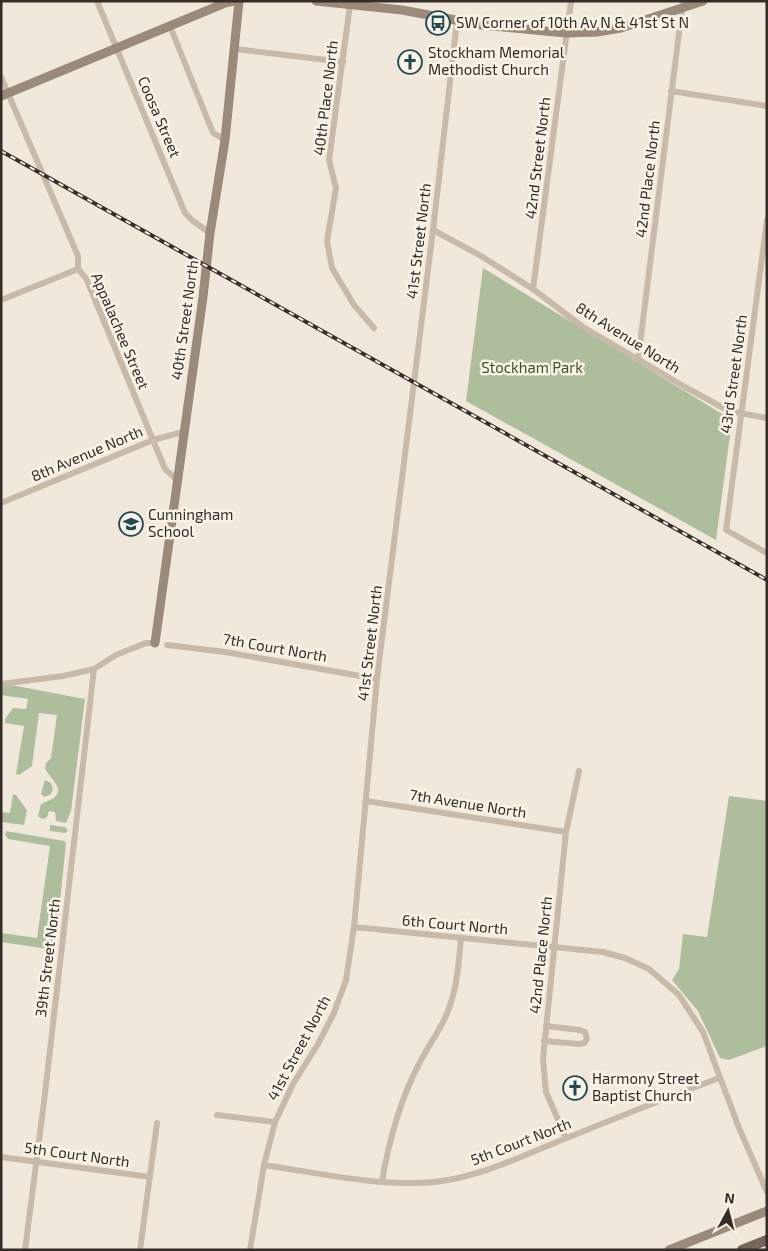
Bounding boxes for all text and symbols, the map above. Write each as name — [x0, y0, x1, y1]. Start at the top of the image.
bus stop icon: SW Corner of 10th Av N & 41st St N — [425, 10, 451, 36]
place label: SW Corner of 10th Av N & 41st St N — [456, 13, 689, 31]
street label: 40th Place North — [309, 39, 341, 156]
place label: Stockham Memorial Methodist Church — [428, 43, 565, 78]
church icon: Stockham Memorial Methodist Church — [397, 49, 423, 75]
street label: Coosa Street — [135, 73, 185, 160]
street label: 42nd Street North — [521, 96, 553, 220]
street label: 42nd Place North — [631, 119, 663, 239]
street label: 41st Street North — [402, 182, 434, 300]
street label: 40th Street North — [167, 259, 201, 381]
street label: Appalachee Street — [88, 270, 154, 392]
street label: 8th Avenue North — [573, 298, 684, 376]
street label: 43rd Street North — [716, 313, 750, 435]
park label: Stockham Park — [481, 358, 583, 376]
street label: 8th Avenue North — [28, 421, 145, 485]
place label: Cunningham School — [148, 505, 233, 540]
school or university icon: Cunningham School — [118, 511, 144, 537]
street label: 41st Street North — [353, 584, 385, 702]
street label: 7th Court North — [222, 629, 329, 665]
street label: 7th Avenue North — [408, 785, 528, 821]
street label: 42nd Place North — [525, 895, 555, 1015]
street label: 39th Street North — [31, 898, 63, 1018]
street label: 6th Court North — [401, 910, 509, 938]
street label: 41st Street North — [263, 992, 333, 1103]
place label: Harmony Street Baptist Church — [592, 1069, 700, 1104]
church icon: Harmony Street Baptist Church — [562, 1075, 588, 1101]
street label: 5th Court North — [468, 1114, 573, 1168]
street label: 5th Court North — [23, 1138, 131, 1170]
north arrow — [703, 1186, 753, 1236]
text: N — [724, 1189, 736, 1207]

